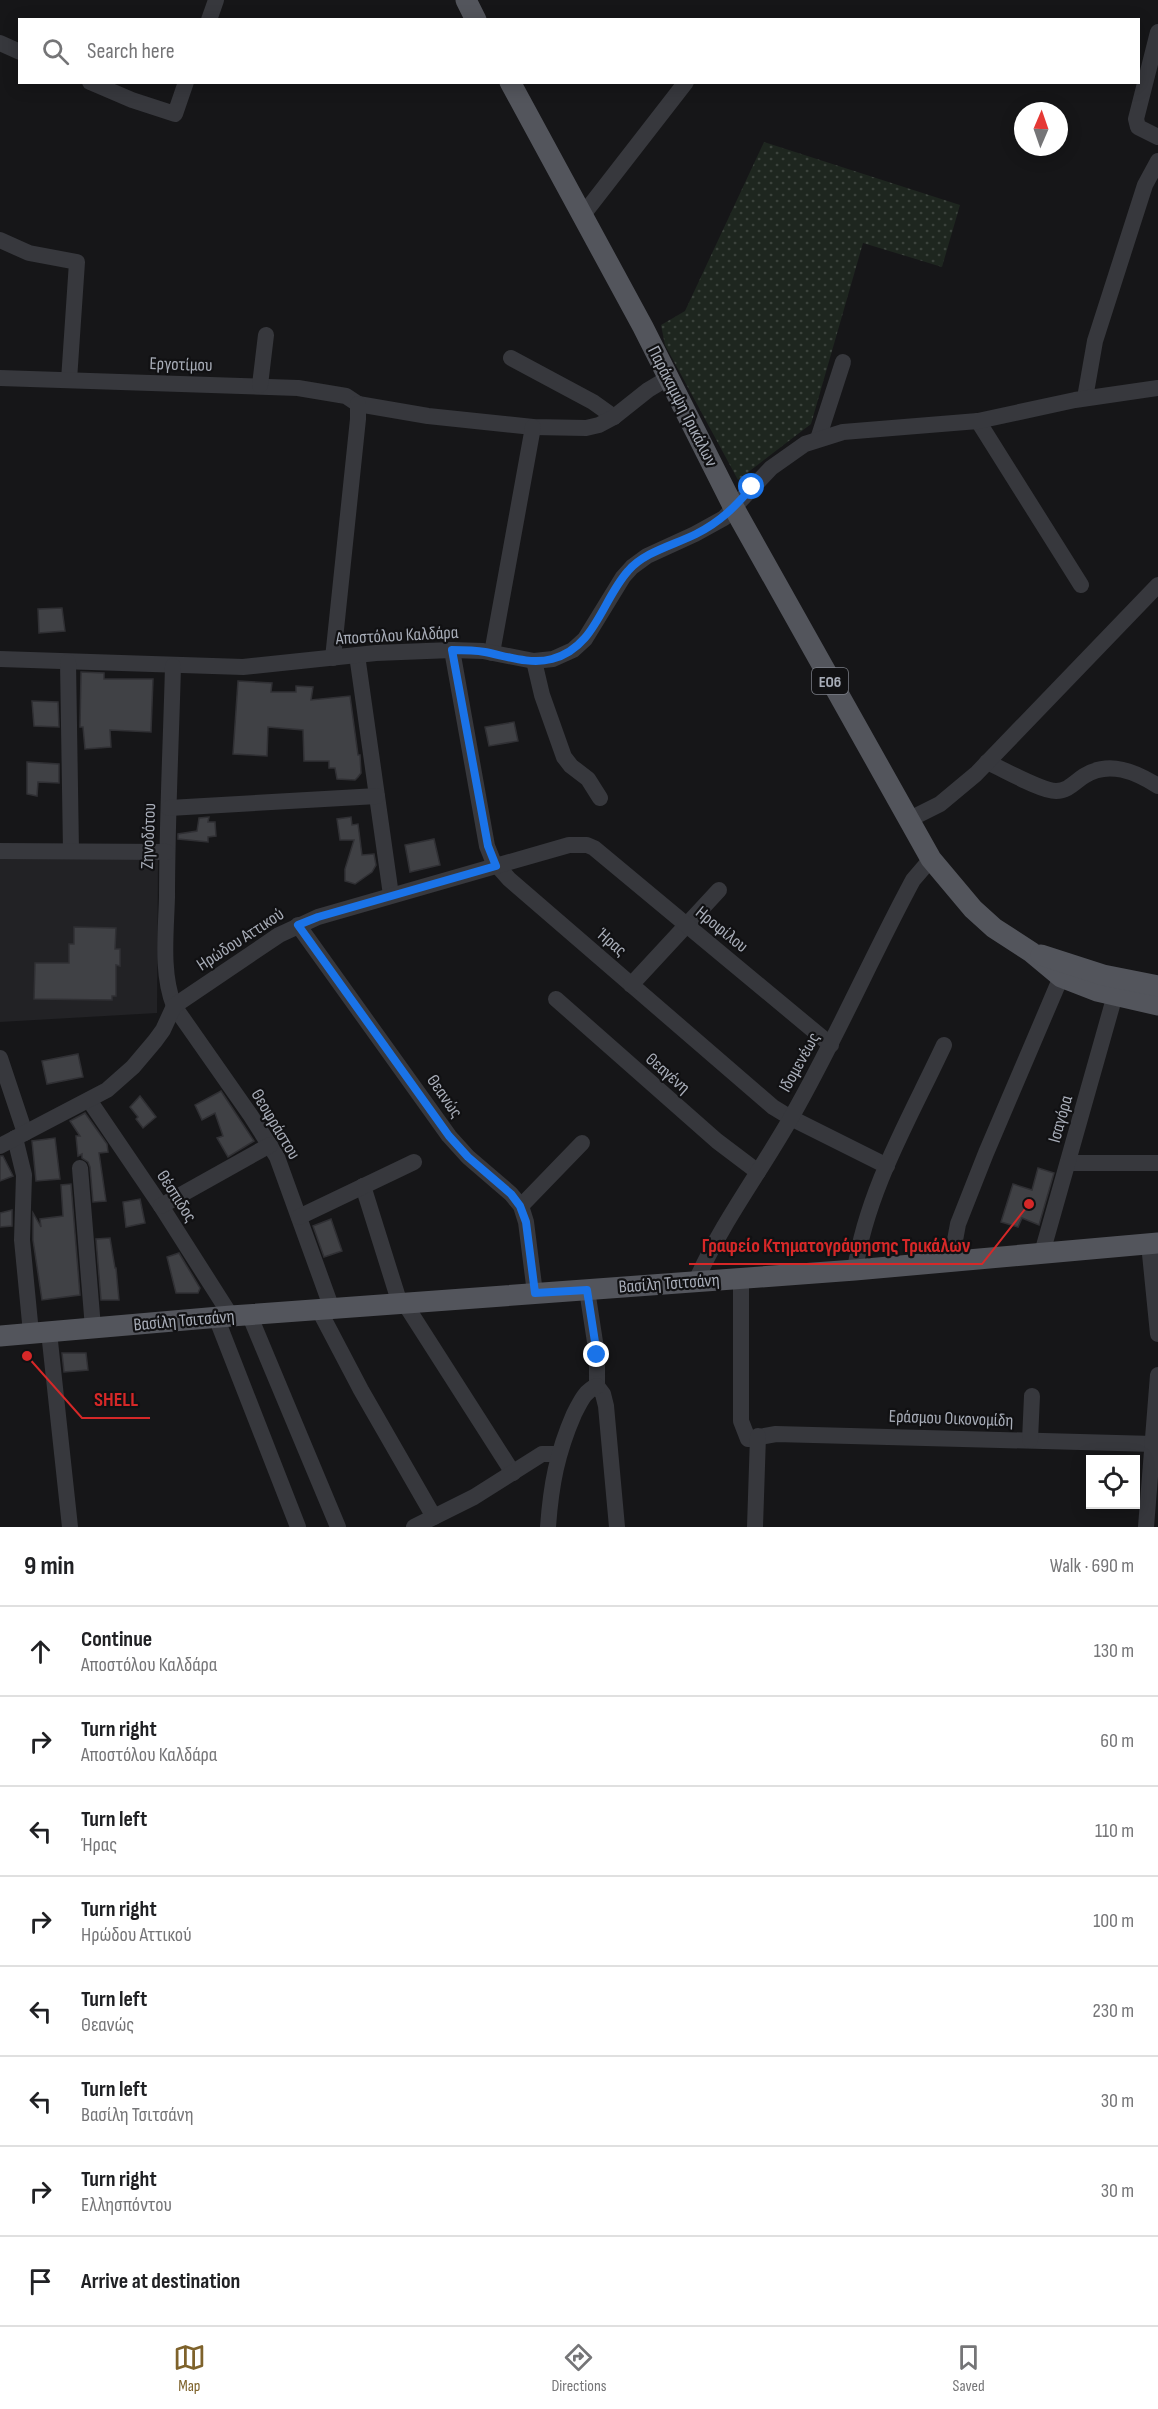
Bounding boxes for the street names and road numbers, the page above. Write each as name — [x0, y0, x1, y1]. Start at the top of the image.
street label: Παράκαμψη Τρικάλων — [643, 342, 722, 470]
street label: Εργοτίμου — [149, 353, 213, 376]
street label: Αποστόλου Καλδάρα — [334, 622, 459, 649]
road number: ΕΟ6 — [812, 668, 848, 694]
street label: Ζηνοδότου — [137, 803, 160, 870]
street label: Ηροφίλου — [691, 902, 752, 957]
street label: Ηρώδου Αττικού — [193, 903, 288, 975]
street label: Ήρας — [592, 923, 631, 961]
street label: Ιδομενέως — [775, 1029, 824, 1096]
street label: Θεαγένη — [641, 1048, 694, 1098]
street label: Θεανώς — [422, 1071, 467, 1122]
street label: Θεοφράστου — [246, 1085, 305, 1163]
street label: Ισαγόρα — [1044, 1093, 1077, 1145]
street label: Θέσπιδος — [152, 1166, 201, 1226]
street label: Βασίλη Τσιτσάνη — [618, 1269, 720, 1298]
street label: Βασίλη Τσιτσάνη — [133, 1306, 235, 1335]
street label: Εράσμου Οικονομίδη — [888, 1406, 1014, 1431]

